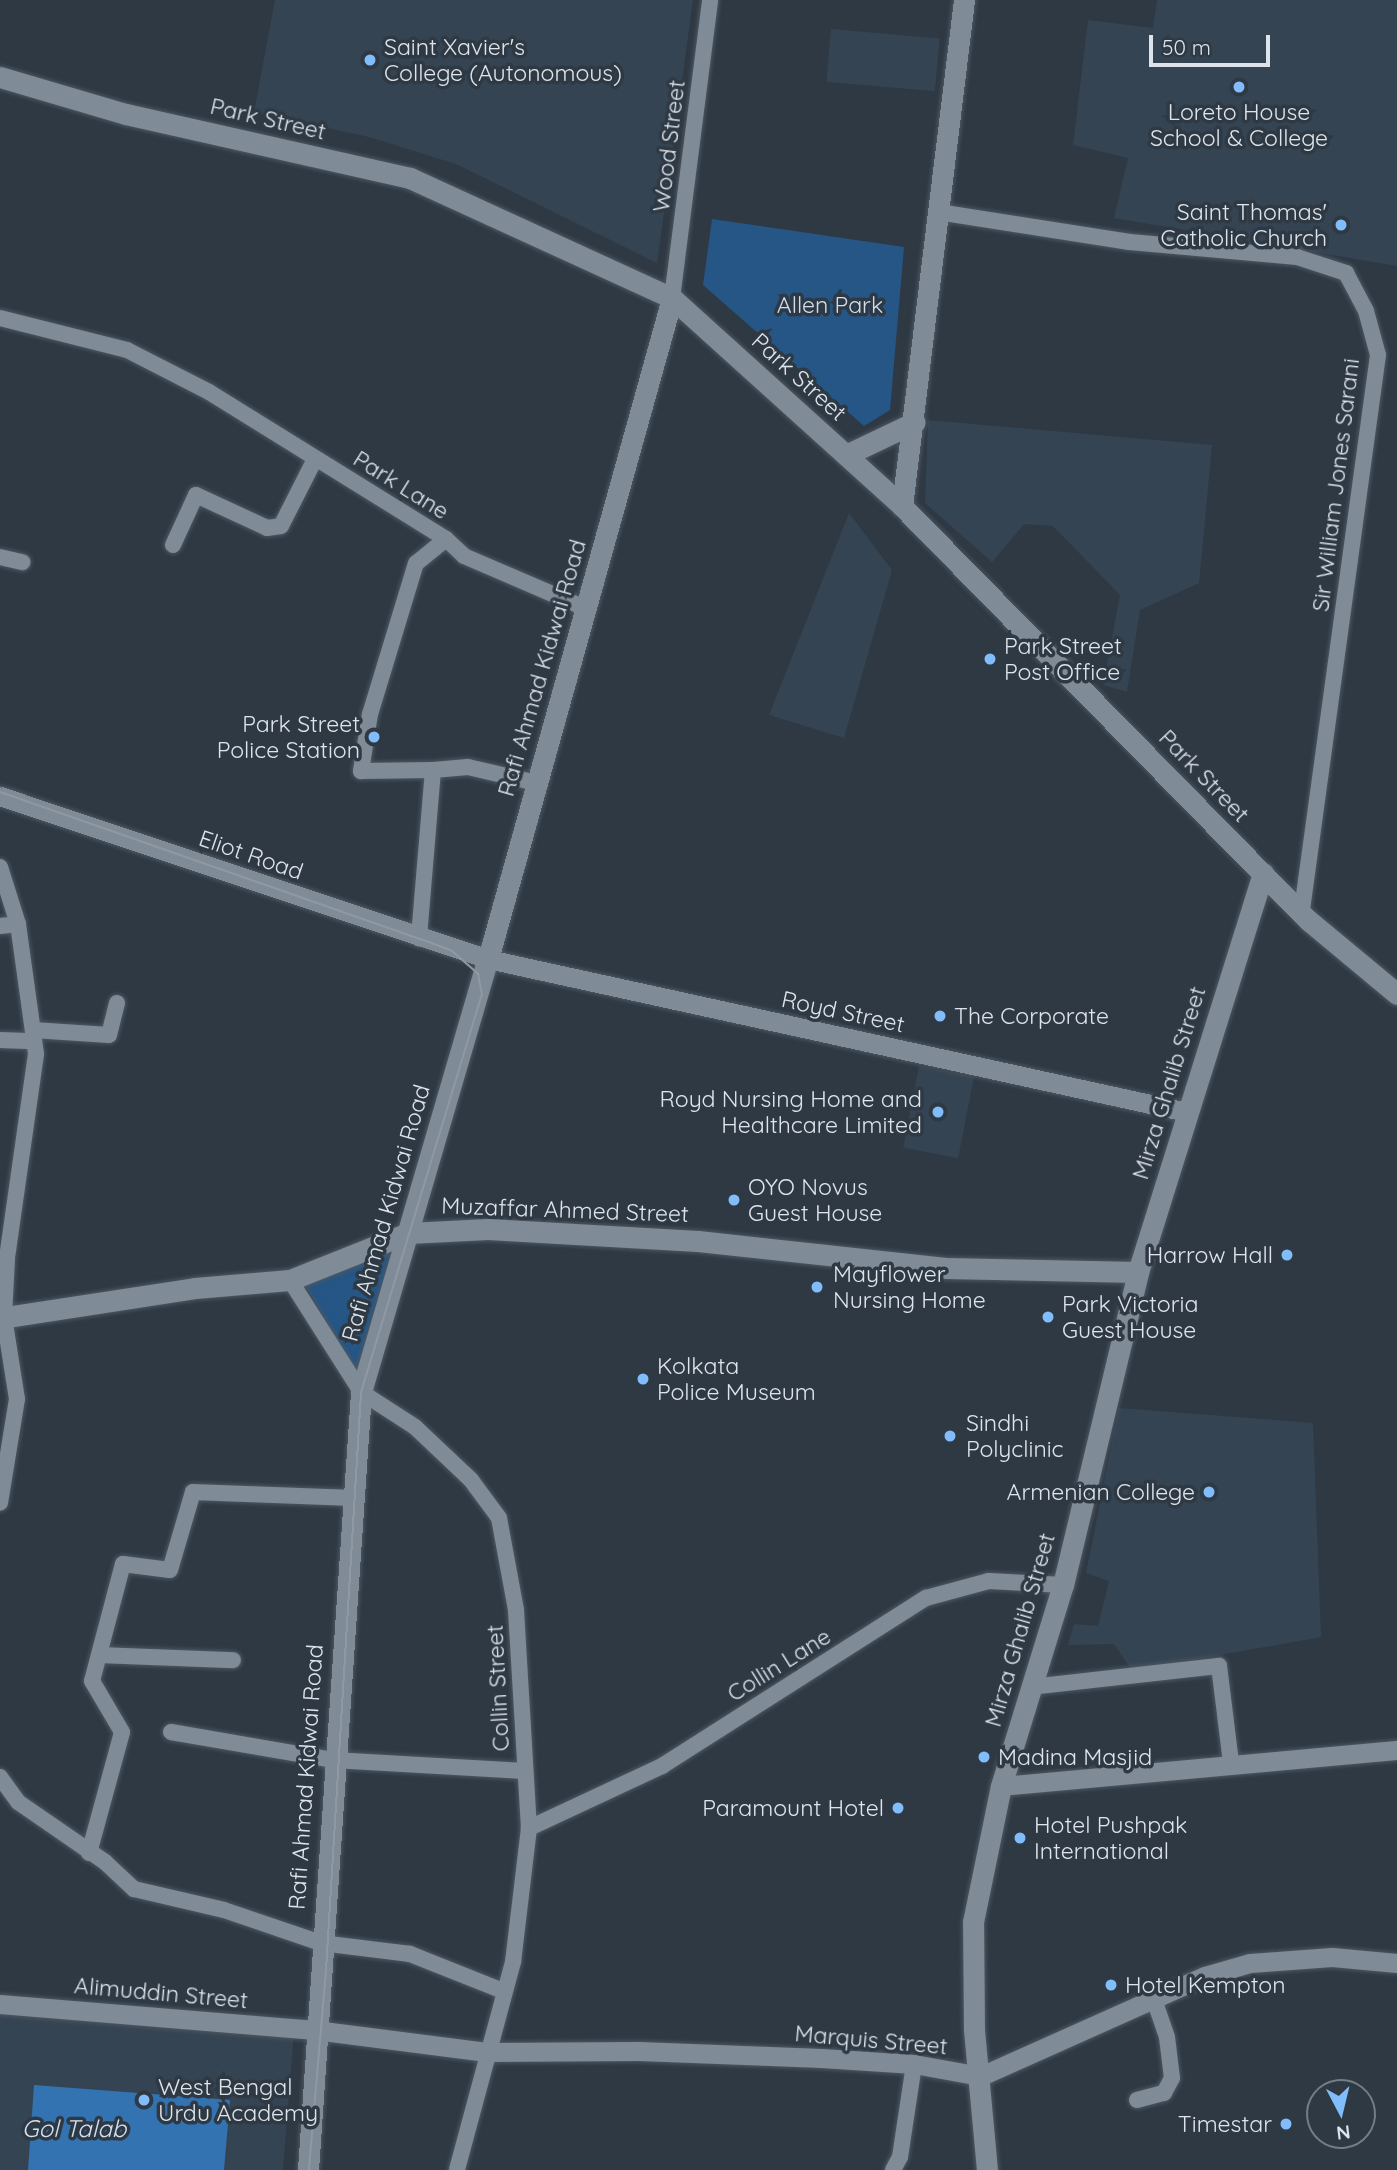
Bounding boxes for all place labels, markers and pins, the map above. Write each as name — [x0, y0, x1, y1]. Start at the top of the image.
place label: Saint Xavier's College (Autonomous) — [384, 33, 622, 87]
marker: Saint Xavier's College (Autonomous) — [362, 52, 378, 68]
marker: Loreto House School & College — [1231, 79, 1247, 95]
place label: Loreto House School & College — [1150, 98, 1328, 152]
place label: Saint Thomas' Catholic Church — [1160, 198, 1327, 252]
marker: Saint Thomas' Catholic Church — [1333, 217, 1349, 233]
place label: Park Street Post Office — [1004, 632, 1122, 686]
marker: Park Street Post Office — [982, 651, 998, 667]
place label: Park Street Police Station — [217, 710, 360, 764]
marker: Park Street Police Station — [366, 729, 382, 745]
place label: The Corporate — [954, 1002, 1109, 1030]
marker: The Corporate — [932, 1008, 948, 1024]
place label: Royd Nursing Home and Healthcare Limited — [659, 1085, 922, 1139]
marker: Royd Nursing Home and Healthcare Limited — [928, 1102, 948, 1122]
place label: OYO Novus Guest House — [748, 1173, 882, 1227]
marker: OYO Novus Guest House — [726, 1192, 742, 1208]
place label: Harrow Hall — [1147, 1241, 1273, 1269]
marker: Harrow Hall — [1279, 1247, 1295, 1263]
place label: Mayflower Nursing Home — [833, 1260, 986, 1314]
marker: Mayflower Nursing Home — [807, 1277, 827, 1297]
place label: Park Victoria Guest House — [1062, 1290, 1198, 1344]
marker: Park Victoria Guest House — [1040, 1309, 1056, 1325]
place label: Kolkata Police Museum — [657, 1352, 816, 1406]
marker: Kolkata Police Museum — [635, 1371, 651, 1387]
place label: Sindhi Polyclinic — [966, 1409, 1064, 1463]
marker: Sindhi Polyclinic — [940, 1426, 960, 1446]
place label: Armenian College — [1007, 1478, 1195, 1506]
marker: Armenian College — [1201, 1484, 1217, 1500]
place label: Madina Masjid — [998, 1743, 1152, 1771]
marker: Madina Masjid — [976, 1749, 992, 1765]
place label: Paramount Hotel — [702, 1794, 884, 1822]
marker: Paramount Hotel — [890, 1800, 906, 1816]
place label: Hotel Pushpak International — [1034, 1811, 1187, 1865]
marker: Hotel Pushpak International — [1012, 1830, 1028, 1846]
place label: Hotel Kempton — [1125, 1971, 1286, 1999]
marker: Hotel Kempton — [1103, 1977, 1119, 1993]
place label: West Bengal Urdu Academy — [158, 2073, 318, 2127]
marker: West Bengal Urdu Academy — [136, 2092, 152, 2108]
place label: Timestar — [1178, 2110, 1272, 2138]
marker: Timestar — [1278, 2116, 1294, 2132]

